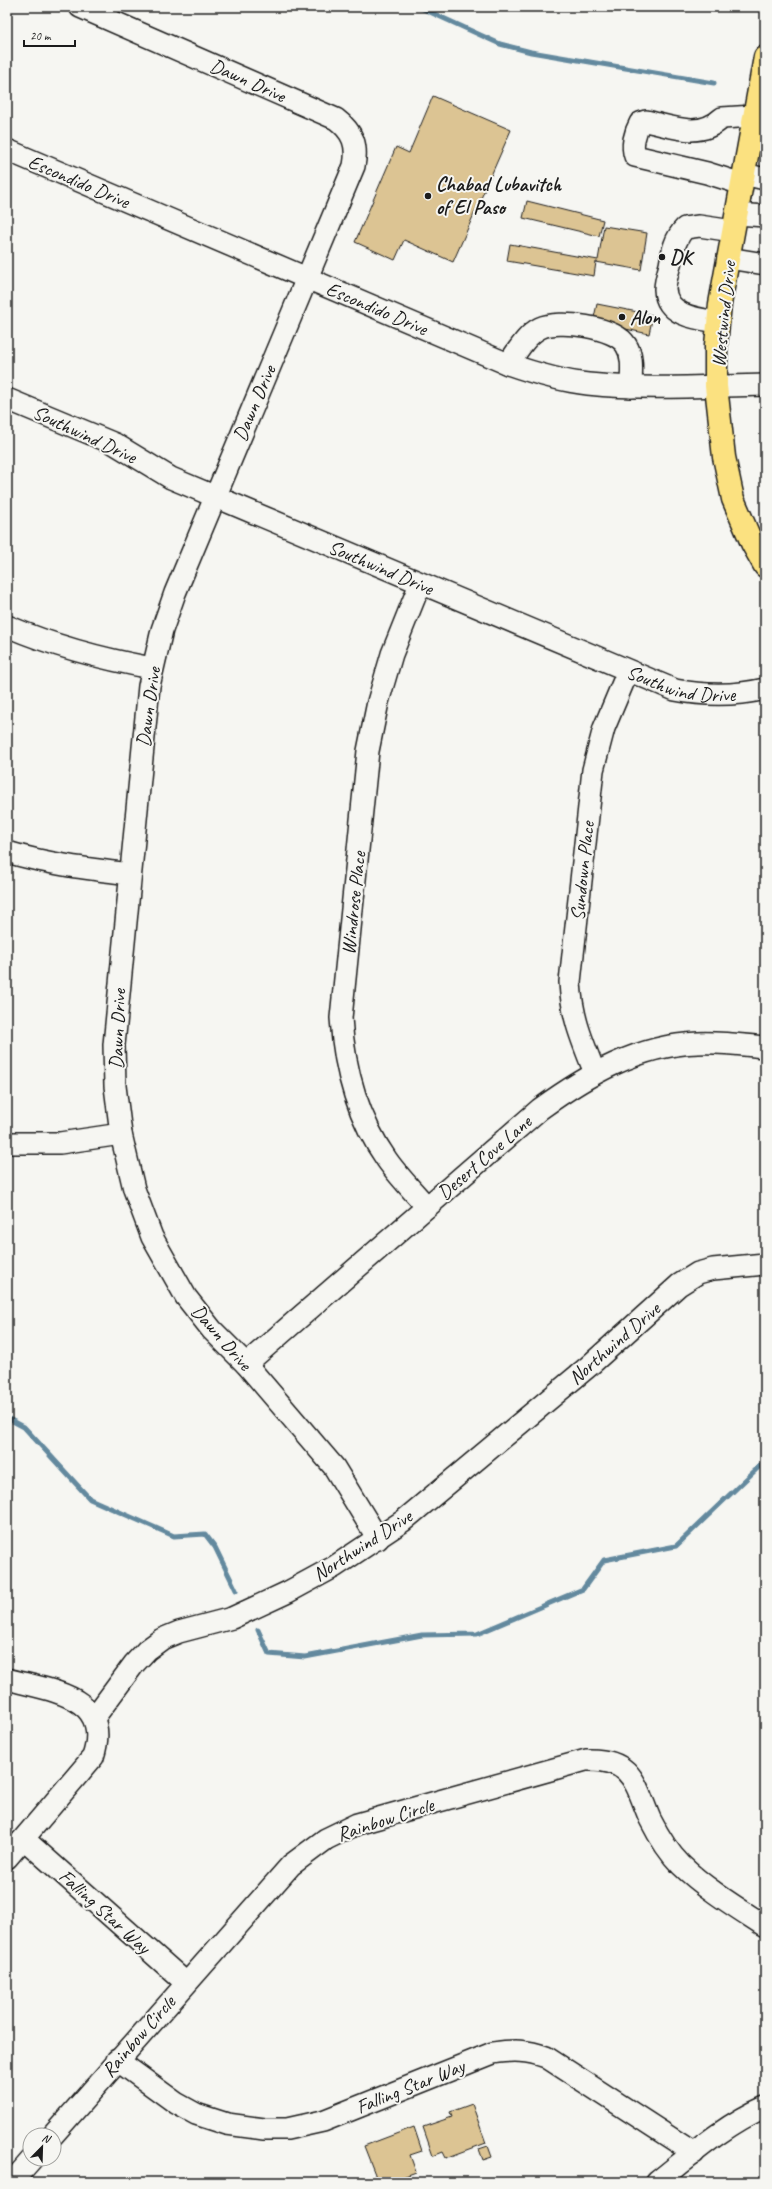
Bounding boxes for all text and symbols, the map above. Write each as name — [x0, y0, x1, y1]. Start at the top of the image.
scale bar — [24, 22, 75, 48]
text: 20 m — [30, 28, 52, 44]
street label: Dawn Drive — [206, 53, 291, 109]
street label: Escondido Drive — [24, 149, 135, 215]
place label: Chabad Lubavitch of El Paso — [436, 172, 562, 220]
marker: Chabad Lubavitch of El Paso — [423, 191, 433, 201]
place label: DK — [670, 245, 695, 270]
marker: DK — [657, 252, 667, 262]
street label: Westwind Drive — [706, 259, 742, 368]
street label: Escondido Drive — [322, 276, 433, 342]
place label: Alon — [630, 305, 661, 330]
marker: Alon — [617, 312, 627, 322]
street label: Dawn Drive — [227, 360, 282, 445]
street label: Southwind Drive — [29, 400, 142, 470]
street label: Southwind Drive — [325, 534, 438, 601]
street label: Southwind Drive — [623, 659, 737, 707]
street label: Dawn Drive — [131, 664, 167, 748]
street label: Sundown Place — [565, 819, 600, 922]
street label: Windrose Place — [336, 849, 371, 956]
street label: Dawn Drive — [104, 987, 131, 1069]
street label: Desert Cove Lane — [432, 1109, 538, 1205]
street label: Northwind Drive — [563, 1296, 667, 1390]
street label: Dawn Drive — [186, 1299, 258, 1377]
street label: Northwind Drive — [308, 1503, 418, 1587]
street label: Rainbow Circle — [334, 1792, 438, 1847]
street label: Falling Star Way — [54, 1864, 157, 1961]
street label: Rainbow Circle — [96, 1989, 182, 2082]
street label: Falling Star Way — [352, 2053, 470, 2120]
north arrow — [22, 2127, 62, 2167]
text: N — [40, 2130, 54, 2146]

